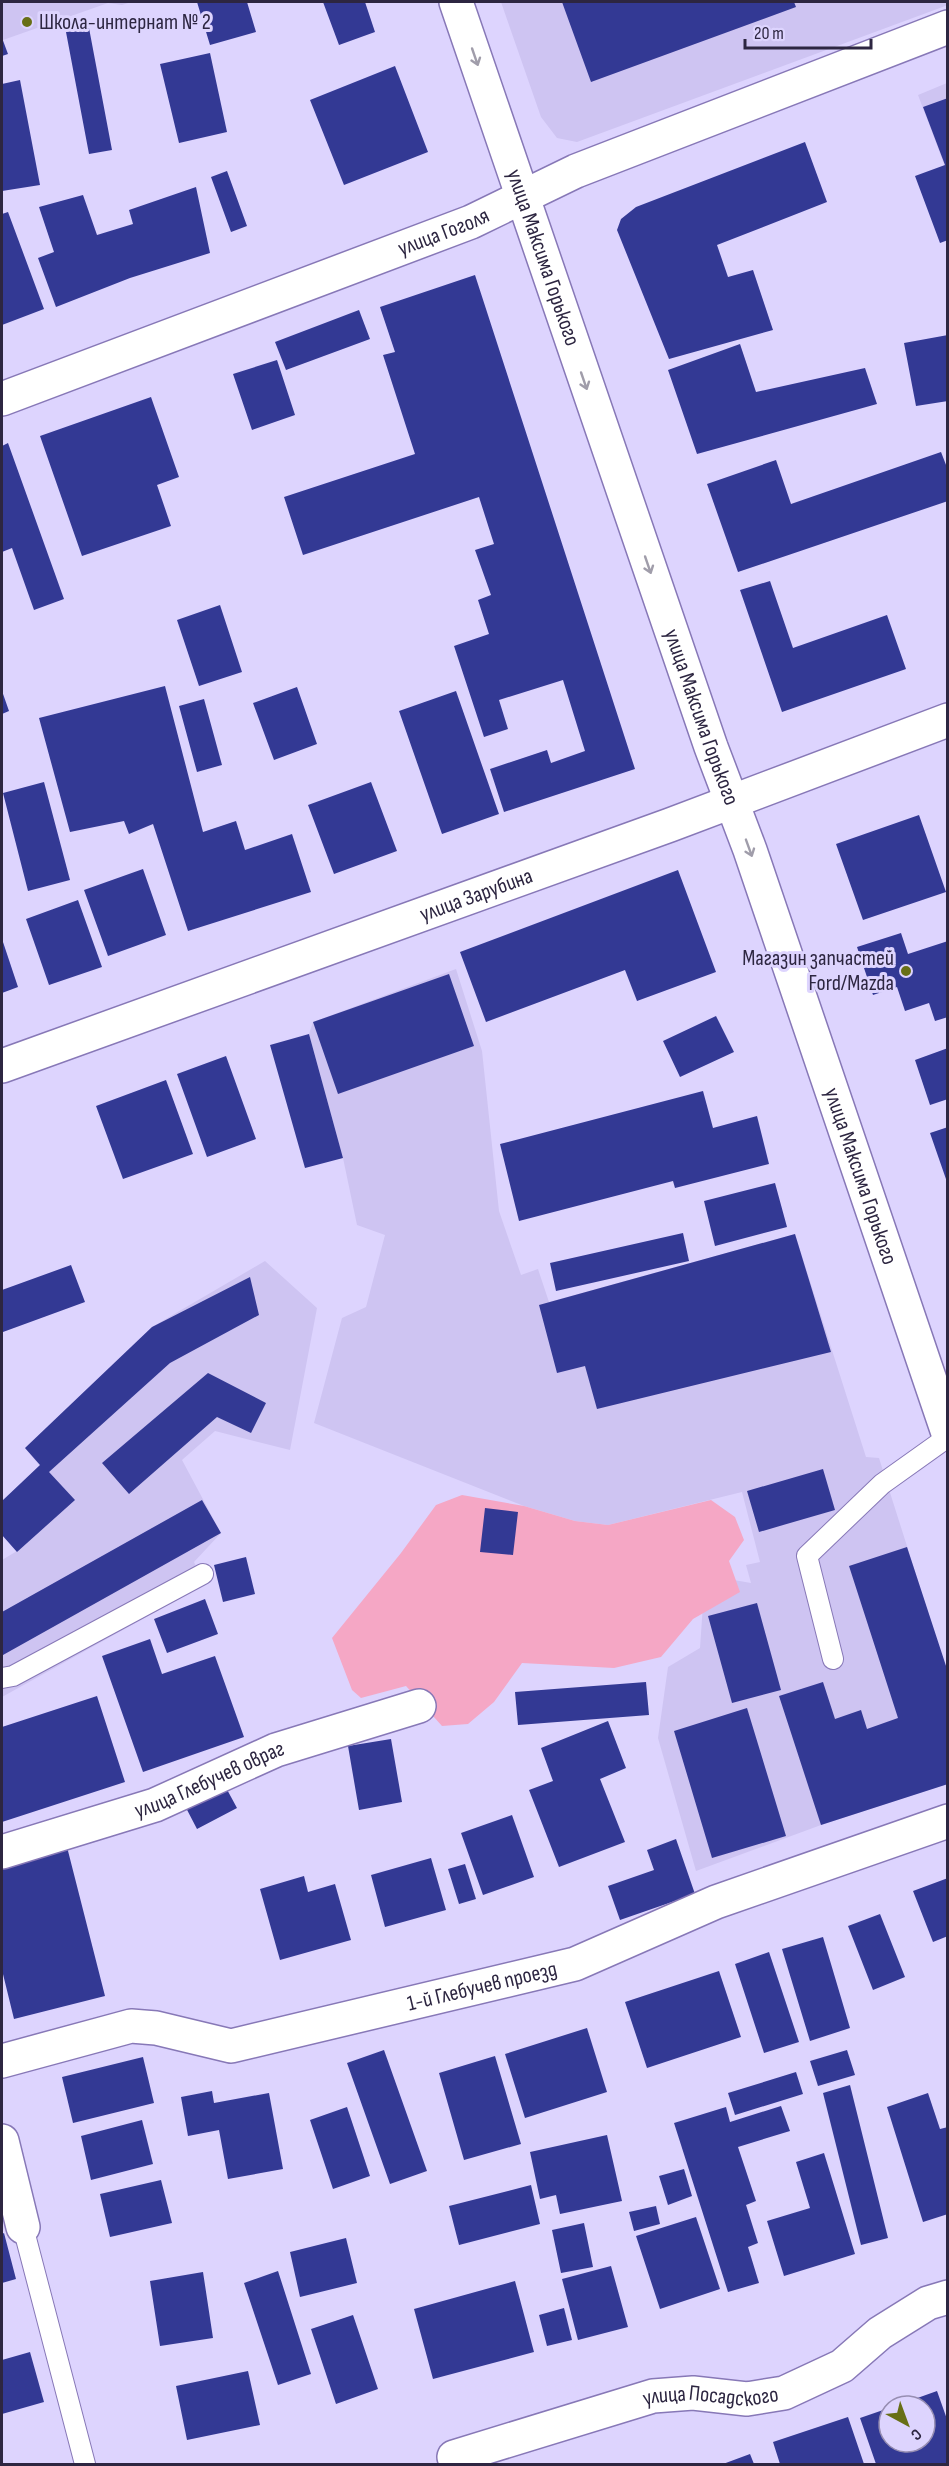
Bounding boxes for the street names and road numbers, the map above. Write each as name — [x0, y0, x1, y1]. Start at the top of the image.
street label: улица Максима Горького — [501, 166, 586, 349]
street label: улица Гоголя — [394, 202, 494, 262]
street label: улица Максима Горького — [658, 625, 745, 809]
street label: улица Зарубина — [416, 862, 536, 928]
street label: улица Максима Горького — [818, 1084, 903, 1268]
street label: улица Глебучев овраг — [131, 1735, 287, 1824]
street label: 1-й Глебучев проезд — [404, 1955, 560, 2017]
street label: улица Посадского — [639, 2379, 780, 2413]

